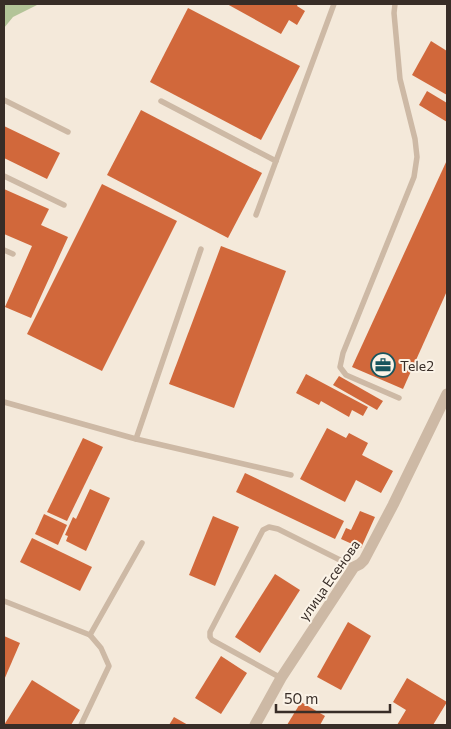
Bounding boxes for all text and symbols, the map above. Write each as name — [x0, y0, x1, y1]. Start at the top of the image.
office icon: Tele2 — [370, 352, 396, 378]
place label: Tele2 — [400, 357, 434, 374]
street label: улица Есенова — [295, 536, 363, 624]
scale bar — [276, 682, 390, 714]
text: 50 m — [284, 689, 318, 707]

